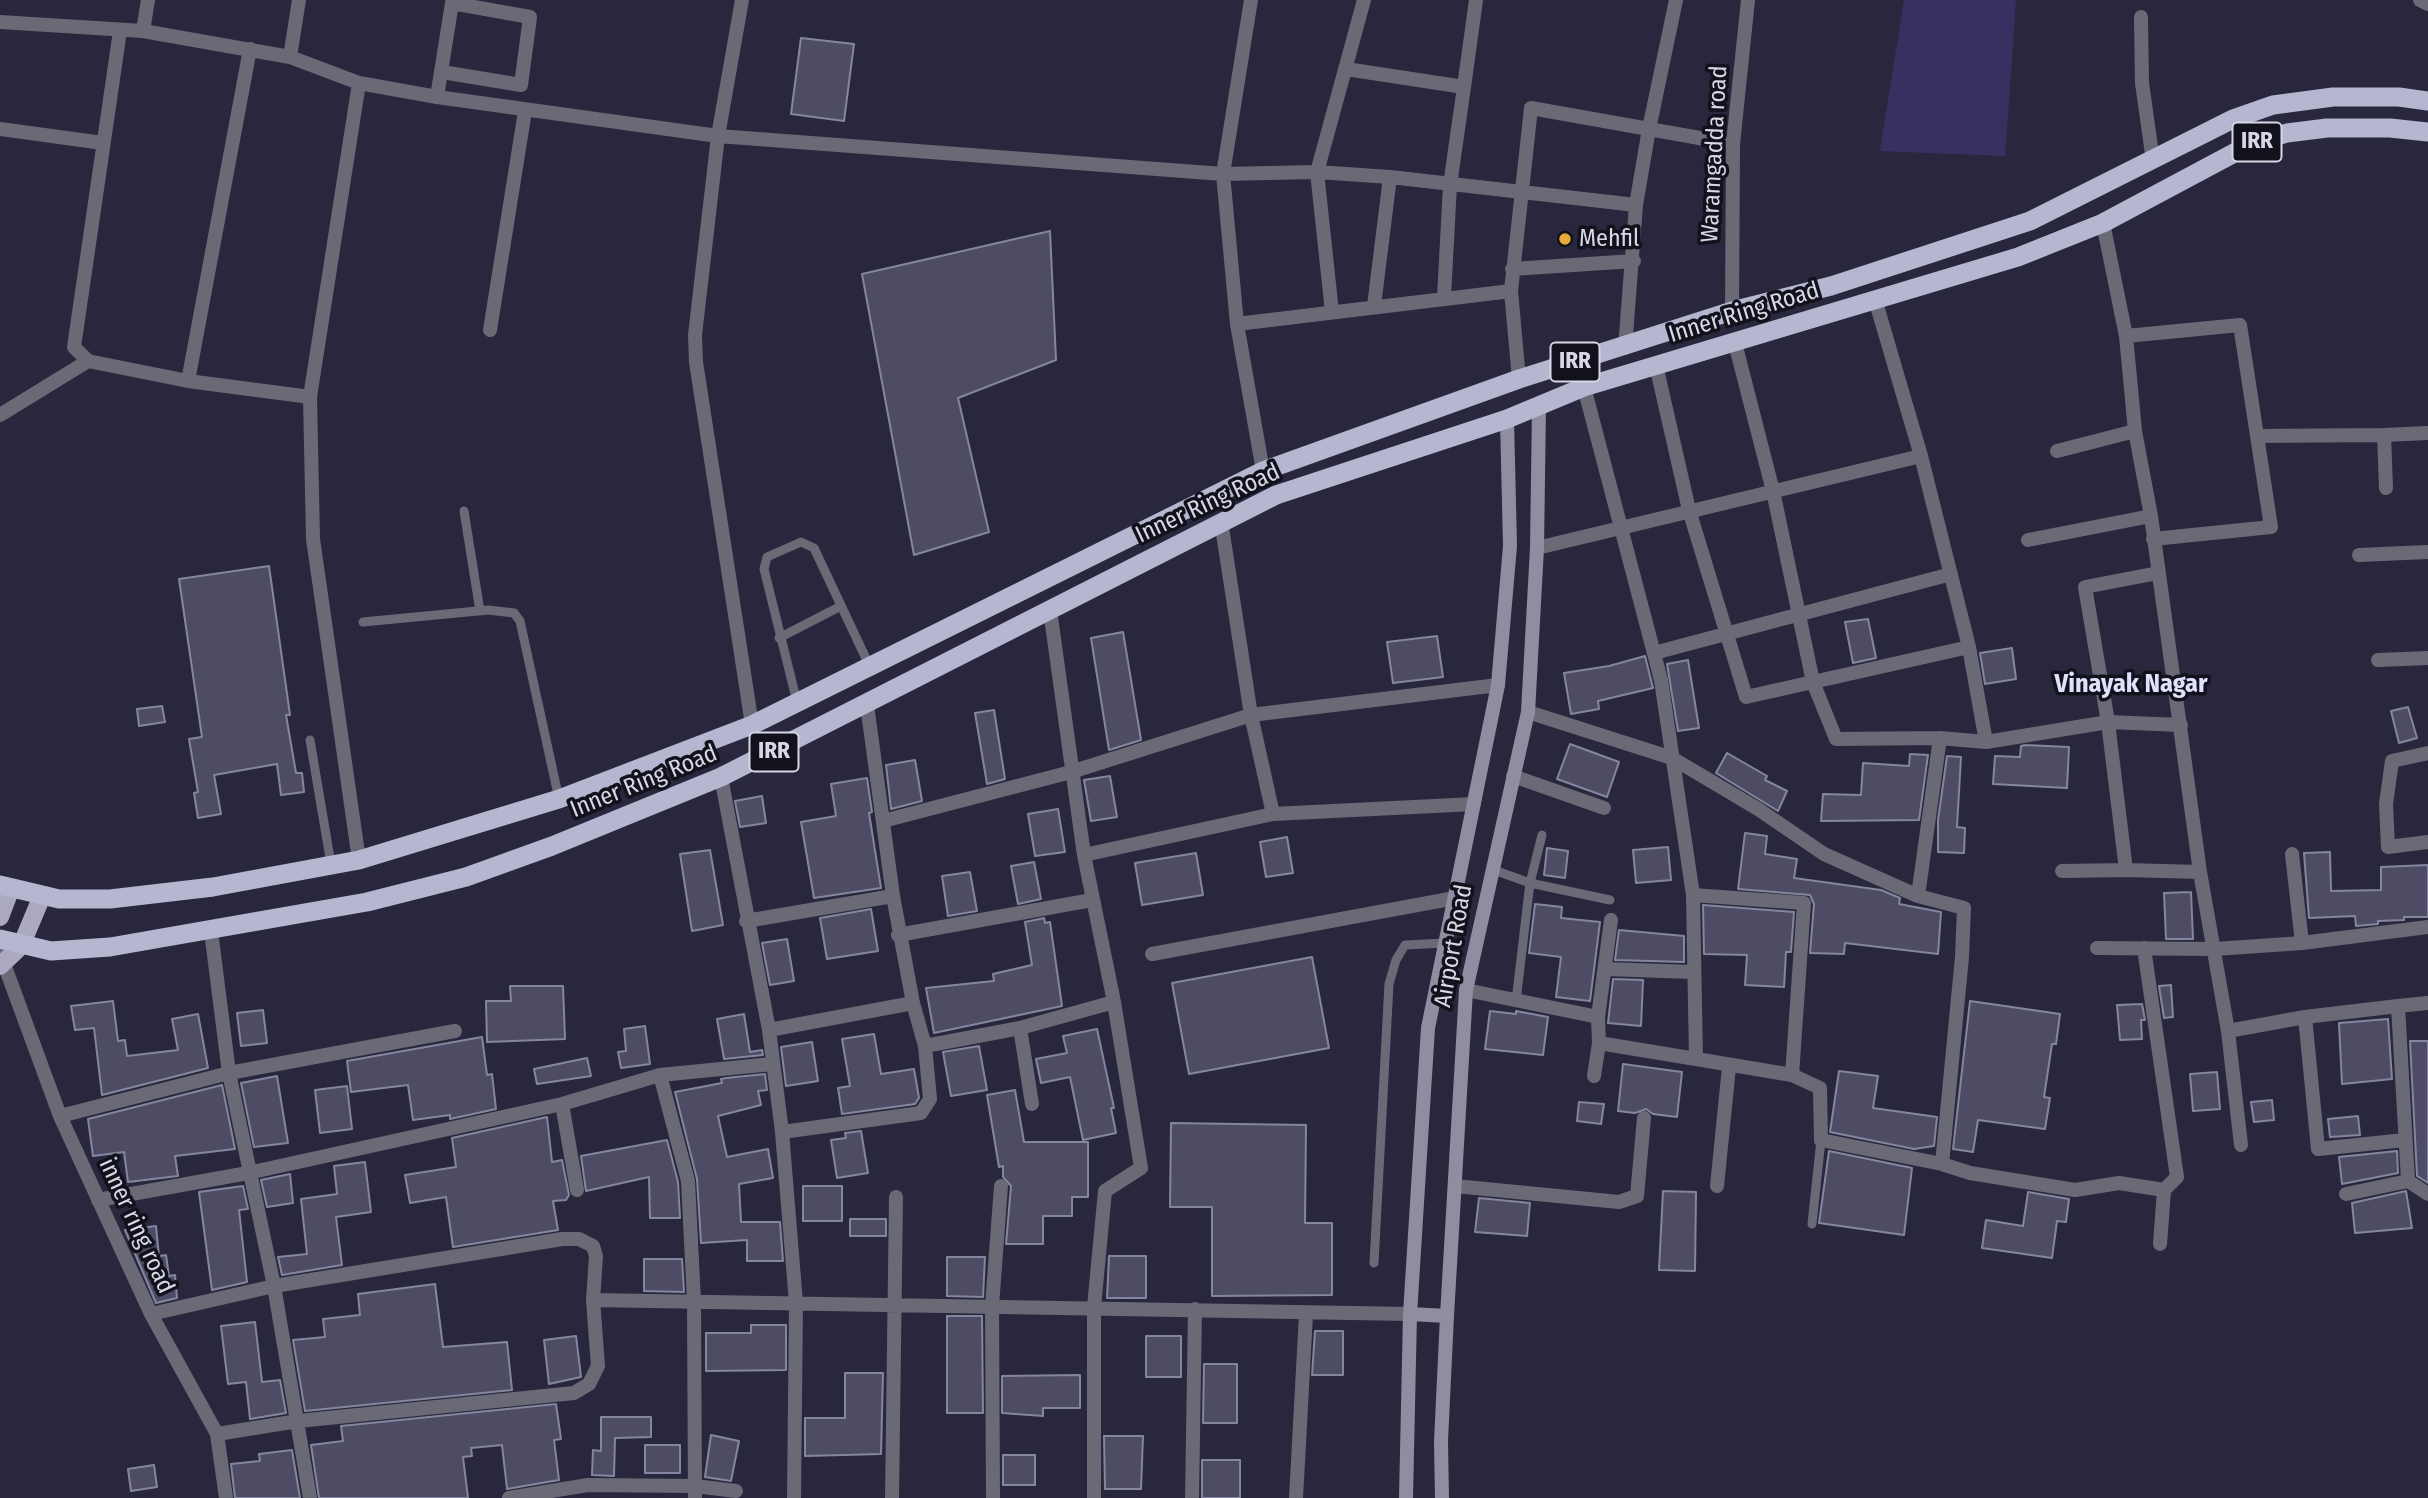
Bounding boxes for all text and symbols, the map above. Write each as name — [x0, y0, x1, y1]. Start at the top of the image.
street label: Waramgadda road — [1696, 65, 1734, 243]
road number: IRR — [2232, 122, 2282, 162]
place label: Mehfil — [1579, 225, 1639, 253]
marker: Mehfil — [1557, 231, 1573, 247]
street label: Inner Ring Road — [1665, 276, 1823, 350]
road number: IRR — [1550, 342, 1600, 382]
street label: Inner Ring Road — [1131, 458, 1285, 550]
district label: Vinayak Nagar — [2055, 669, 2207, 701]
road number: IRR — [750, 732, 798, 772]
street label: Inner Ring Road — [566, 739, 722, 825]
street label: Airport Road — [1429, 882, 1479, 1010]
street label: inner ring road — [92, 1154, 180, 1298]

